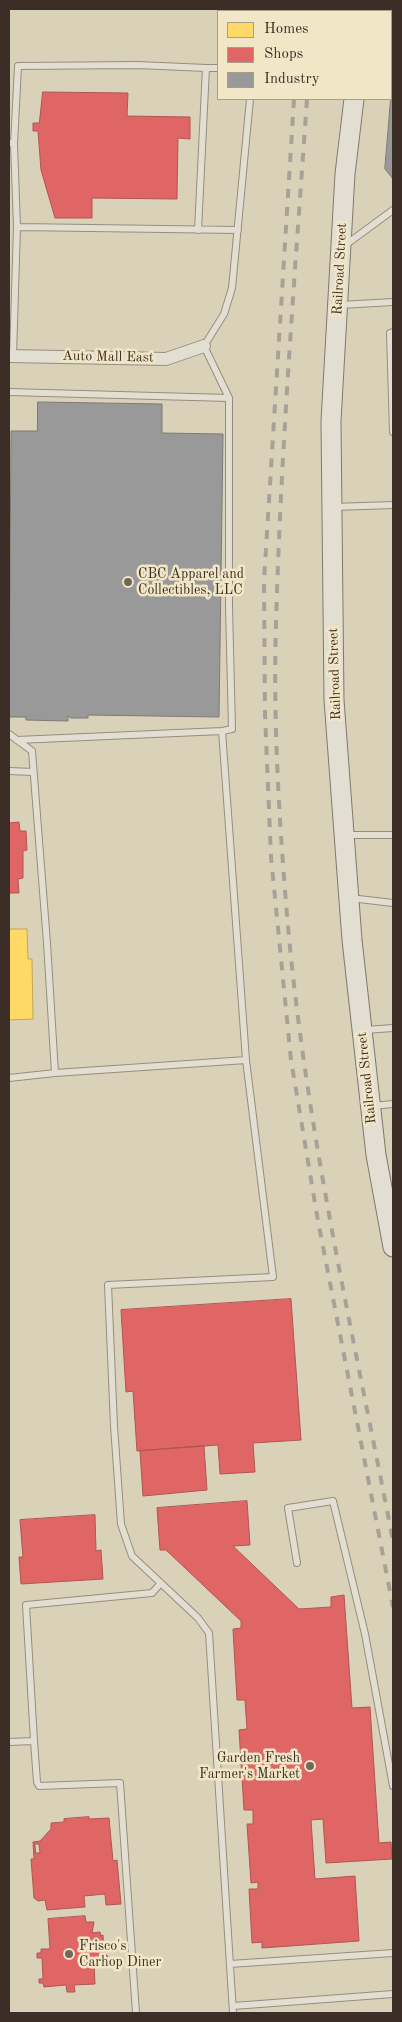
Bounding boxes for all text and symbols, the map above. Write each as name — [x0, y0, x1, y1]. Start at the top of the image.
legend — [217, 10, 392, 100]
text: Homes — [264, 22, 309, 37]
text: Shops — [264, 47, 303, 62]
text: Industry — [264, 72, 320, 87]
street label: Railroad Street — [329, 222, 351, 316]
street label: Auto Mall East — [62, 348, 154, 366]
place label: CBC Apparel and Collectibles, LLC — [138, 566, 244, 598]
marker: CBC Apparel and Collectibles, LLC — [122, 576, 134, 588]
street label: Railroad Street — [325, 628, 345, 720]
street label: Railroad Street — [354, 1031, 380, 1125]
place label: Garden Fresh Farmer's Market — [199, 1750, 300, 1782]
marker: Garden Fresh Farmer's Market — [304, 1760, 316, 1772]
place label: Frisco's Carhop Diner — [79, 1938, 161, 1970]
marker: Frisco's Carhop Diner — [63, 1948, 75, 1960]

